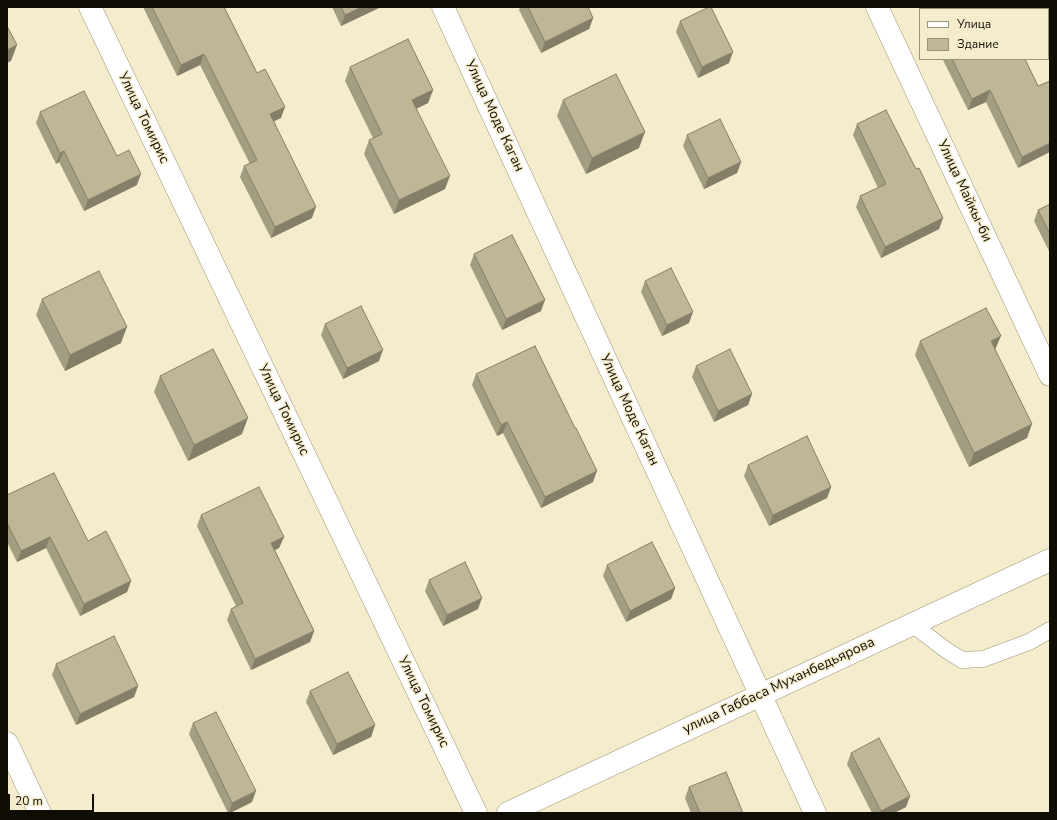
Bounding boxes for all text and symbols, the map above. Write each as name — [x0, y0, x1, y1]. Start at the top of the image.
legend — [919, 8, 1049, 60]
text: Улица — [957, 16, 991, 32]
text: Здание — [957, 36, 999, 52]
street label: Улица Моде Каган — [461, 57, 527, 175]
street label: Улица Томирис — [114, 70, 172, 166]
street label: Улица Майкы-би — [933, 137, 995, 245]
street label: Улица Моде Каган — [596, 351, 662, 469]
street label: Улица Томирис — [254, 362, 312, 458]
street label: улица Габбаса Муханбедьярова — [680, 634, 878, 738]
street label: Улица Томирис — [394, 654, 452, 750]
scale bar — [10, 786, 96, 812]
text: 20 m — [15, 793, 43, 809]

